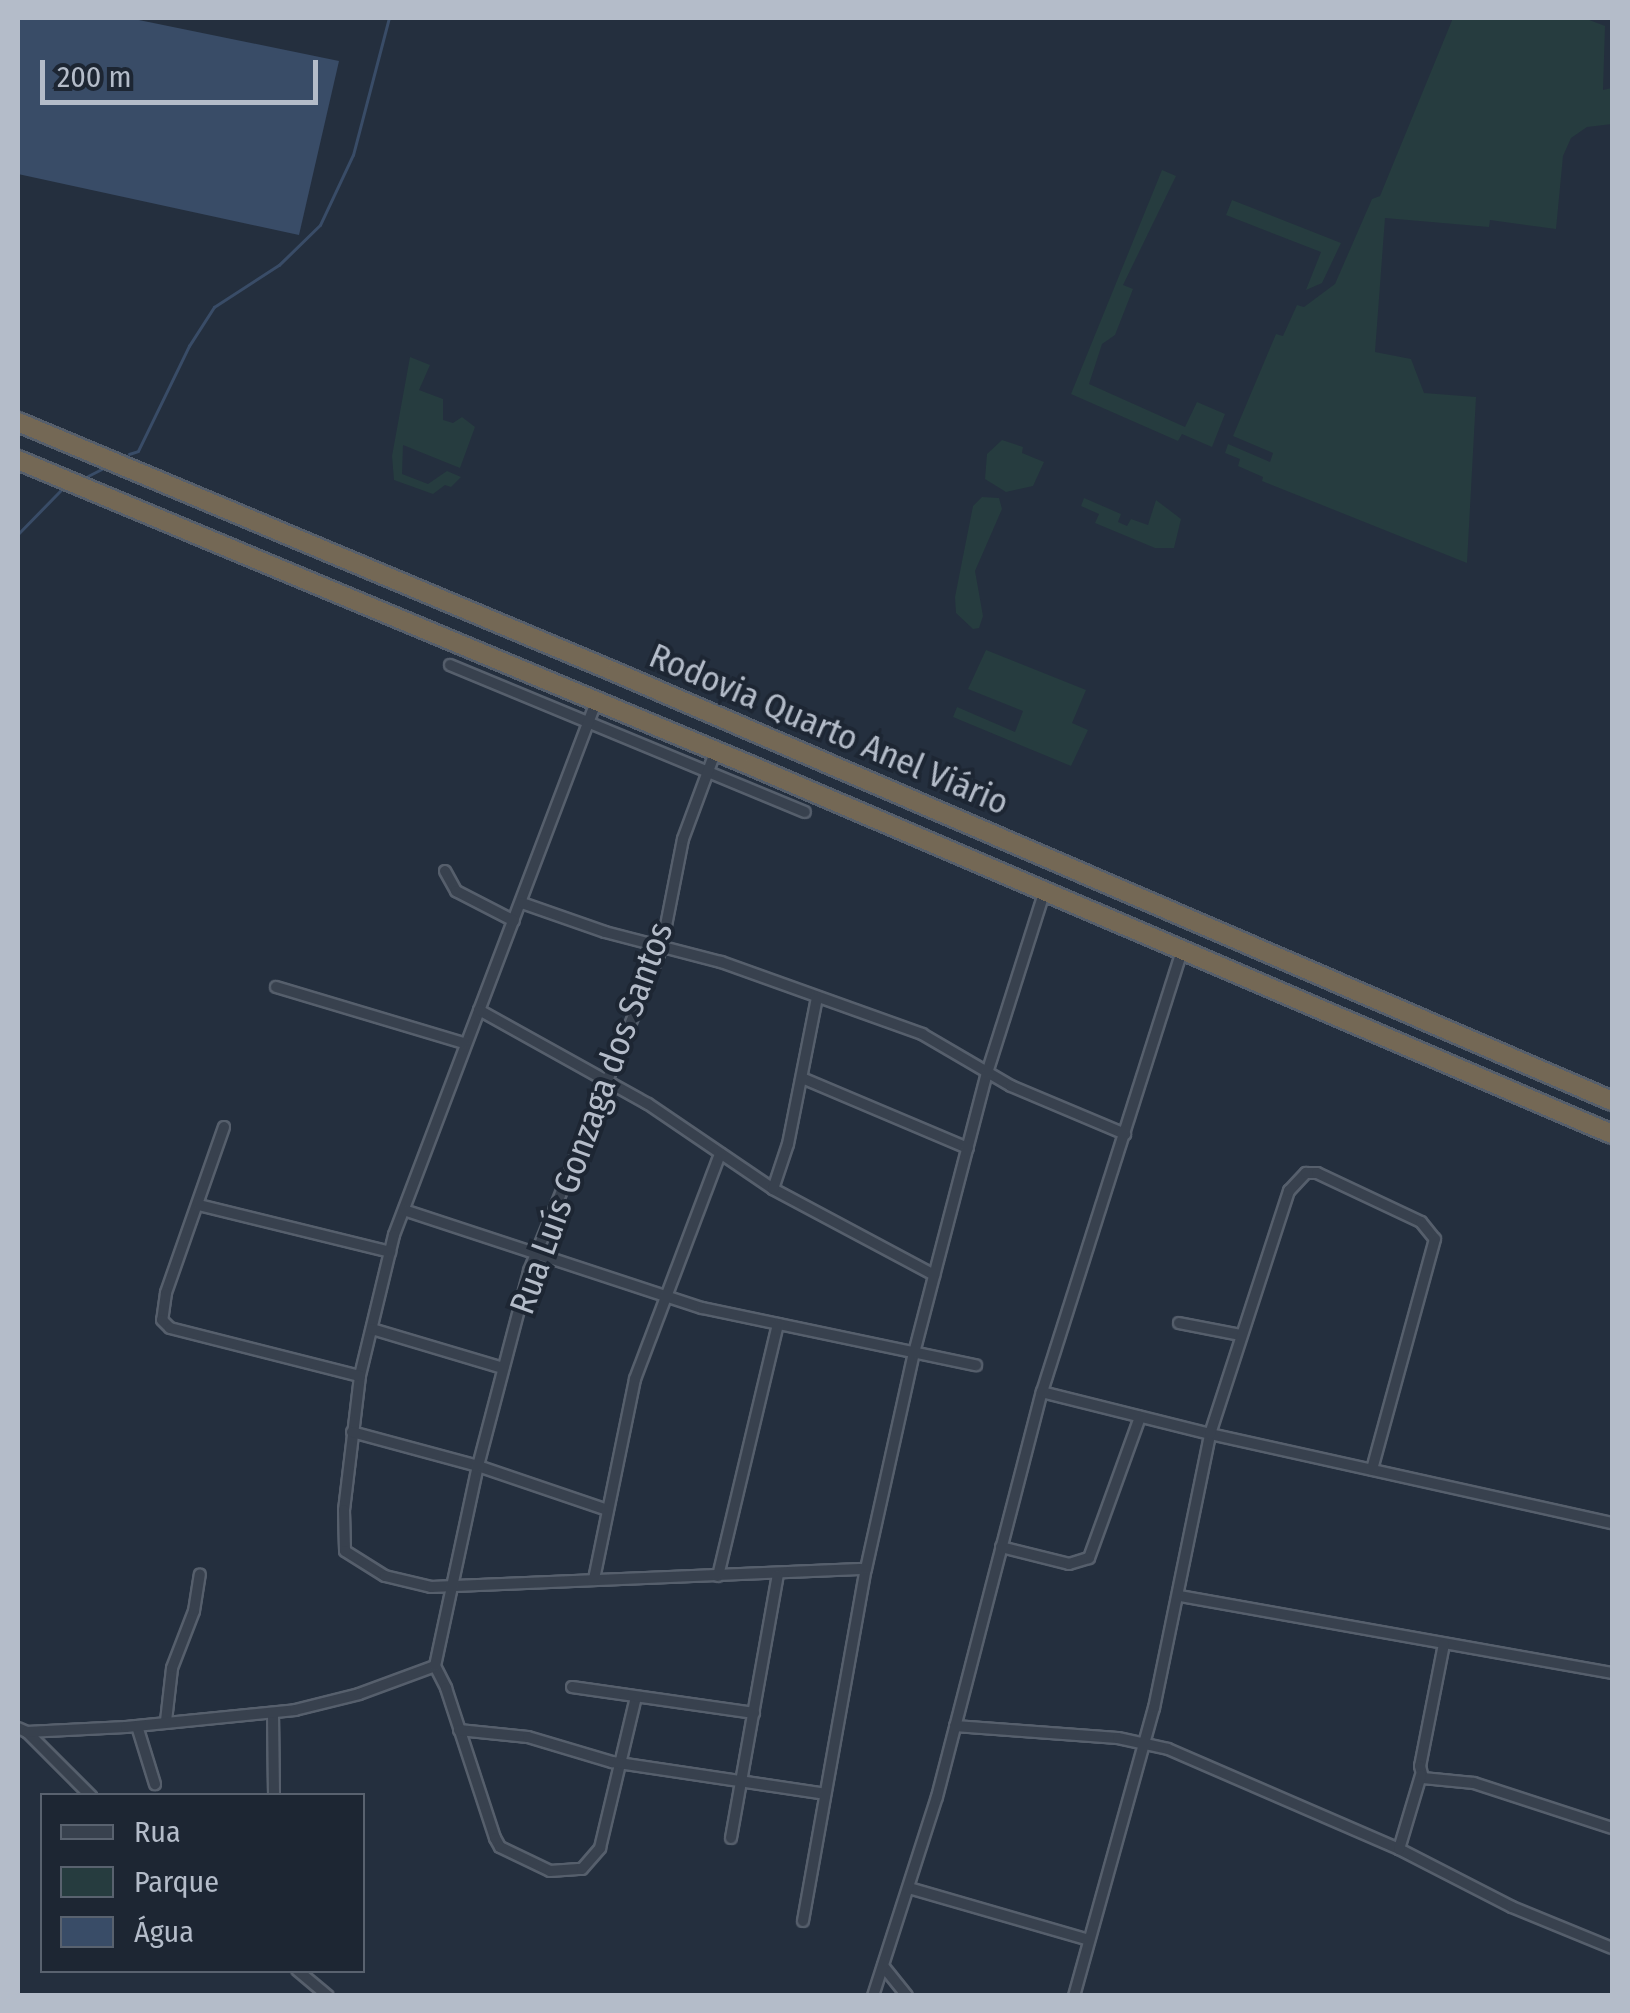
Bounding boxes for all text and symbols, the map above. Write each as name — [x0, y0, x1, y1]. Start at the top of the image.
scale bar — [45, 40, 322, 102]
text: 200 m — [57, 59, 132, 95]
street label: Rodovia Quarto Anel Viário — [643, 634, 1015, 824]
street label: Rua Luís Gonzaga dos Santos — [500, 916, 682, 1320]
legend — [40, 1793, 365, 1973]
text: Rua — [134, 1814, 181, 1850]
text: Parque — [134, 1864, 219, 1900]
text: Água — [134, 1914, 194, 1950]

